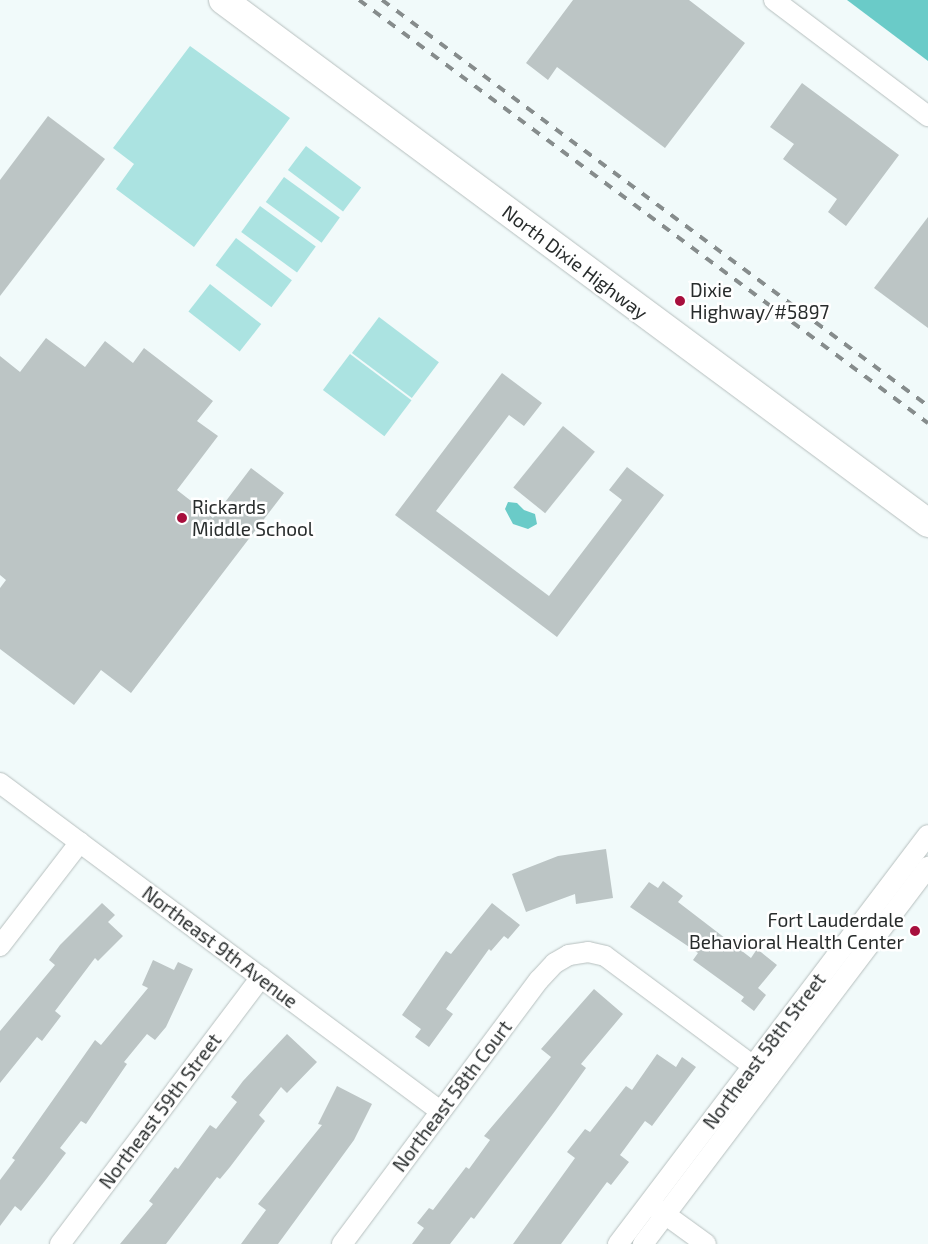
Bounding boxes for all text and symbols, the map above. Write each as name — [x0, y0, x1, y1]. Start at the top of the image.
street label: North Dixie Highway — [498, 200, 652, 324]
place label: Dixie Highway/#5897 — [690, 279, 829, 323]
marker: Dixie Highway/#5897 — [674, 295, 686, 307]
place label: Rickards Middle School — [192, 496, 313, 540]
marker: Rickards Middle School — [176, 512, 188, 524]
street label: Northeast 9th Avenue — [138, 881, 302, 1013]
place label: Fort Lauderdale Behavioral Health Center — [689, 909, 904, 953]
marker: Fort Lauderdale Behavioral Health Center — [908, 924, 922, 938]
street label: Northeast 58th Street — [698, 969, 830, 1133]
street label: Northeast 58th Court — [388, 1016, 516, 1176]
street label: Northeast 59th Street — [94, 1029, 226, 1193]

